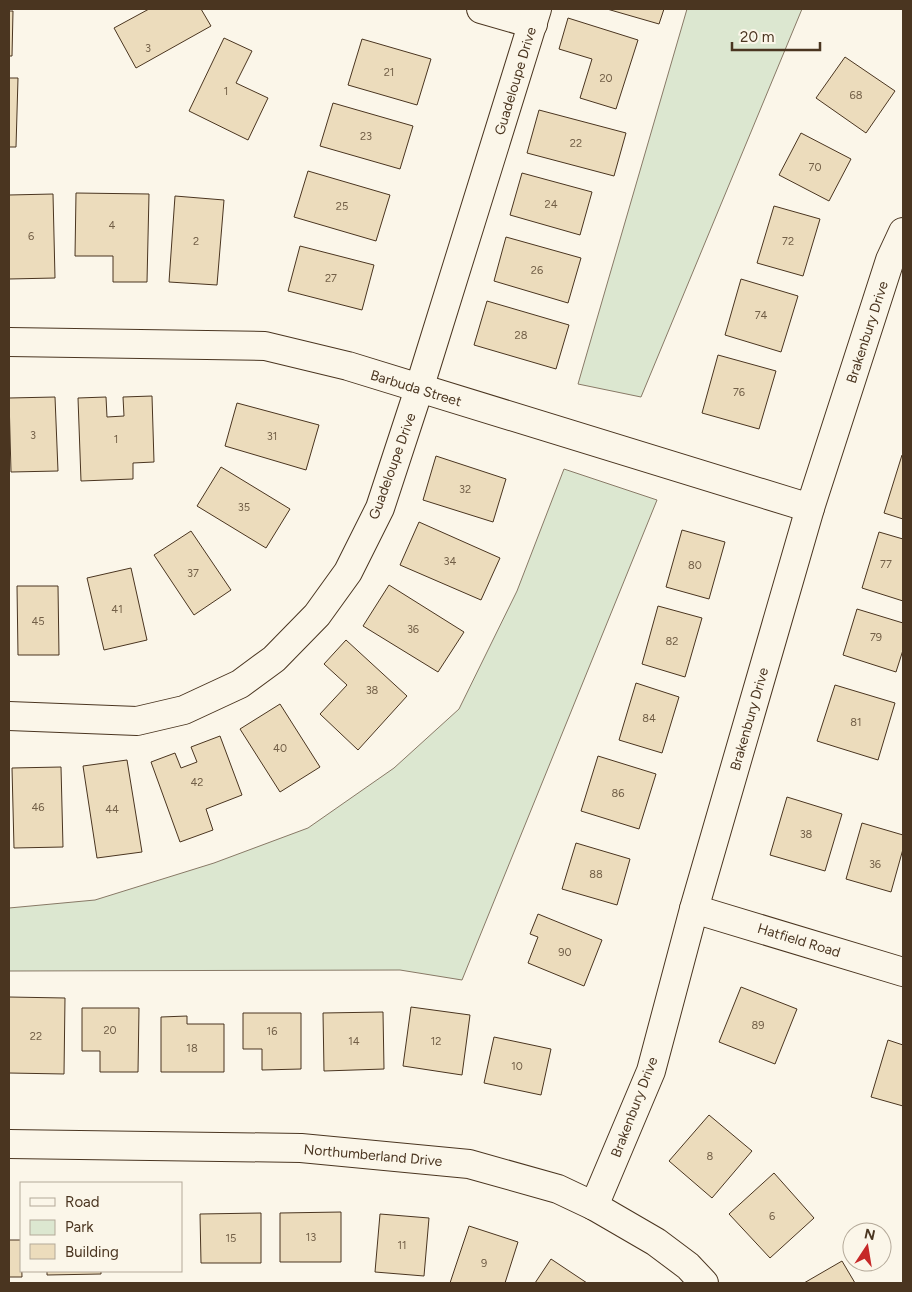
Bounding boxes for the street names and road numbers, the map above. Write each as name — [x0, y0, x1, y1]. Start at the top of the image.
street label: Guadeloupe Drive — [491, 25, 540, 137]
street label: Brakenbury Drive — [843, 279, 892, 385]
street label: Barbuda Street — [368, 367, 464, 410]
street label: Guadeloupe Drive — [365, 410, 420, 522]
street label: Brakenbury Drive — [727, 665, 772, 773]
street label: Hatfield Road — [755, 920, 842, 961]
street label: Brakenbury Drive — [607, 1054, 662, 1160]
street label: Northumberland Drive — [303, 1141, 443, 1170]

